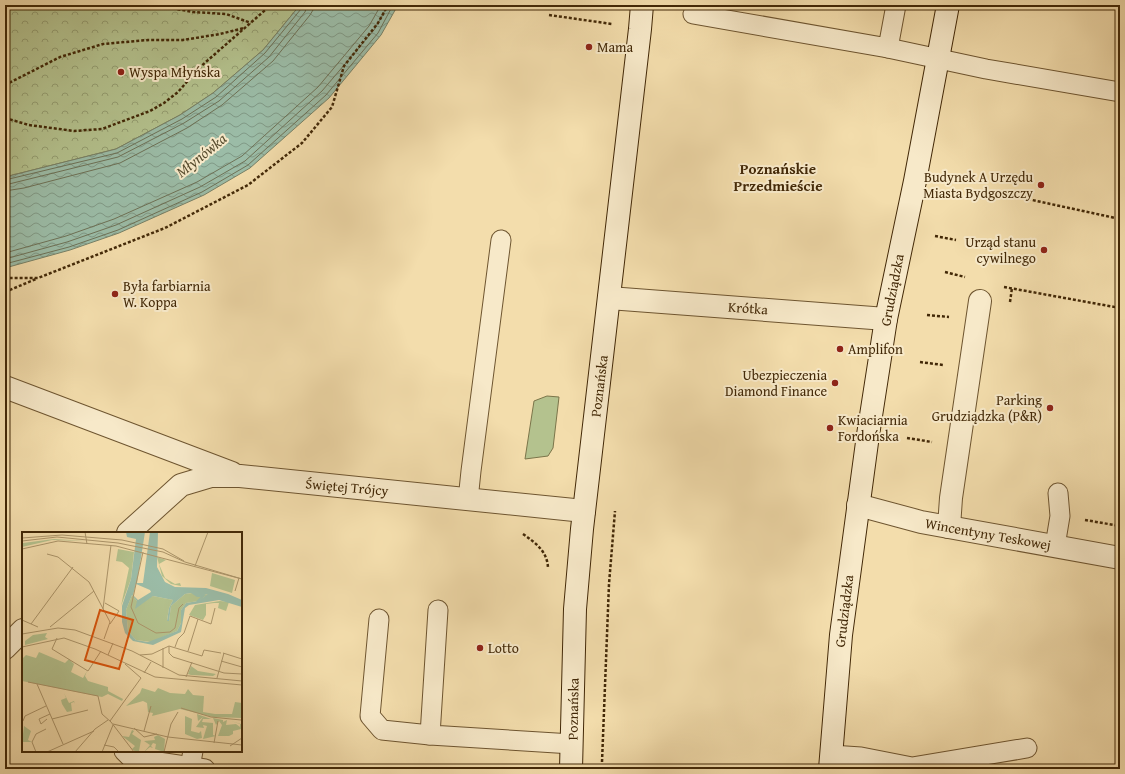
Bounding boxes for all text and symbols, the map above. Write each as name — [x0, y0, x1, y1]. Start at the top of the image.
place label: Mama — [597, 37, 634, 57]
marker: Mama — [584, 42, 594, 52]
place label: Wyspa Młyńska — [129, 62, 221, 82]
marker: Wyspa Młyńska — [116, 67, 126, 77]
water label: Młynówka — [171, 128, 231, 182]
district label: Poznańskie Przedmieście — [734, 158, 823, 196]
place label: Budynek A Urzędu Miasta Bydgoszczy — [923, 167, 1033, 203]
marker: Budynek A Urzędu Miasta Bydgoszczy — [1036, 180, 1046, 190]
place label: Urząd stanu cywilnego — [965, 232, 1036, 268]
marker: Urząd stanu cywilnego — [1039, 245, 1049, 255]
street label: Grudziądzka — [875, 252, 909, 328]
place label: Była farbiarnia W. Koppa — [123, 276, 211, 312]
marker: Była farbiarnia W. Koppa — [110, 289, 120, 299]
street label: Krótka — [727, 297, 769, 319]
place label: Amplifon — [848, 339, 903, 359]
marker: Amplifon — [835, 344, 845, 354]
street label: Poznańska — [585, 353, 613, 418]
place label: Ubezpieczenia Diamond Finance — [725, 365, 827, 401]
marker: Ubezpieczenia Diamond Finance — [830, 378, 840, 388]
place label: Parking Grudziądzka (P&R) — [932, 390, 1042, 426]
marker: Parking Grudziądzka (P&R) — [1045, 403, 1055, 413]
place label: Kwiaciarnia Fordońska — [838, 410, 908, 446]
marker: Kwiaciarnia Fordońska — [825, 423, 835, 433]
street label: Świętej Trójcy — [305, 473, 389, 501]
street label: Wincentyny Teskowej — [924, 513, 1052, 555]
inset map — [22, 532, 242, 752]
street label: Grudziądzka — [830, 573, 858, 648]
place label: Lotto — [488, 638, 519, 658]
marker: Lotto — [475, 643, 485, 653]
street label: Poznańska — [562, 677, 584, 740]

